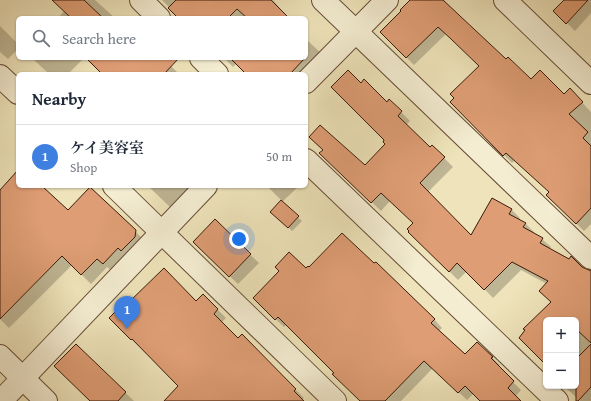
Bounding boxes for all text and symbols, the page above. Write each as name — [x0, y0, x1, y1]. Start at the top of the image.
search box — [16, 16, 308, 60]
icon: search — [30, 27, 52, 49]
text: Search here — [62, 28, 136, 49]
text: Nearby — [32, 86, 86, 111]
text: ケイ美容室 — [70, 137, 144, 158]
text: 1 — [42, 147, 48, 166]
text: 50 m — [266, 147, 292, 166]
text: Shop — [70, 158, 97, 177]
your location — [229, 229, 249, 249]
pin: 1 — [114, 296, 140, 329]
map controls — [543, 317, 579, 389]
button: + — [543, 317, 579, 353]
button: − — [543, 353, 579, 389]

